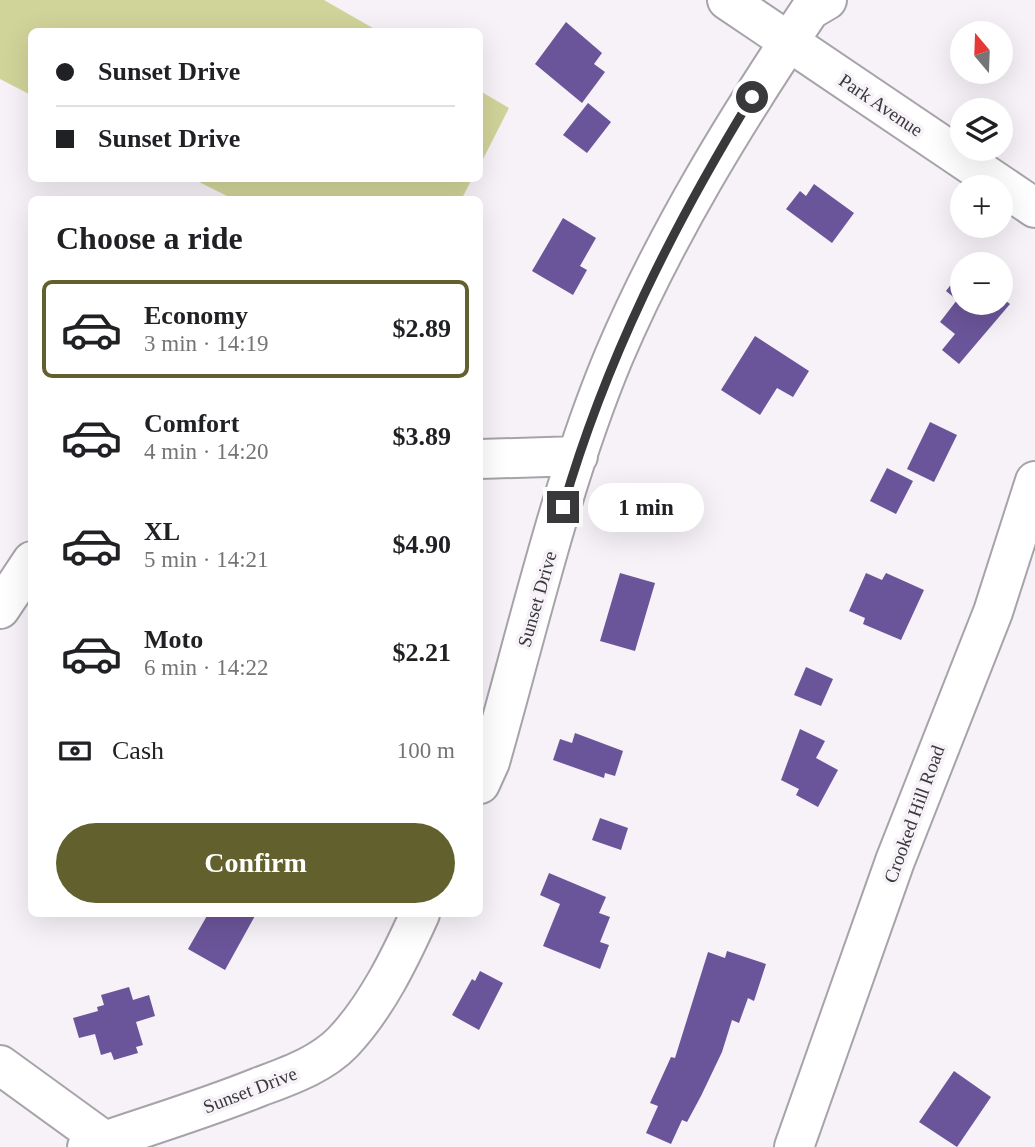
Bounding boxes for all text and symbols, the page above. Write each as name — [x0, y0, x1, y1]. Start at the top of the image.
north arrow — [950, 21, 1013, 84]
map controls — [950, 21, 1013, 315]
text: Sunset Drive — [98, 57, 240, 86]
street label: Park Avenue — [835, 69, 927, 141]
route start — [736, 81, 768, 113]
button: layers — [950, 98, 1013, 161]
text: Sunset Drive — [98, 124, 240, 153]
button: + — [950, 175, 1013, 238]
text: Choose a ride — [56, 220, 243, 256]
button: − — [950, 252, 1013, 315]
icon: car — [60, 298, 123, 361]
text: Economy — [144, 301, 248, 330]
text: $2.89 — [393, 314, 451, 343]
text: 3 min · 14:19 — [144, 331, 269, 356]
icon: car — [60, 406, 123, 469]
text: Comfort — [144, 409, 239, 438]
text: $3.89 — [393, 422, 451, 451]
text: 4 min · 14:20 — [144, 439, 269, 464]
callout: 1 min — [588, 482, 703, 532]
route end — [547, 491, 579, 523]
text: 1 min — [618, 495, 674, 520]
icon: car — [60, 514, 123, 577]
text: XL — [144, 517, 180, 546]
text: $4.90 — [393, 530, 451, 559]
text: 5 min · 14:21 — [144, 547, 269, 572]
street label: Sunset Drive — [513, 549, 561, 649]
icon: car — [60, 622, 123, 685]
text: Moto — [144, 625, 203, 654]
text: $2.21 — [393, 638, 451, 667]
text: 6 min · 14:22 — [144, 655, 269, 680]
icon: cash — [56, 732, 94, 770]
text: Cash — [112, 736, 164, 765]
text: 100 m — [397, 738, 455, 763]
street label: Crooked Hill Road — [879, 742, 949, 886]
button: Confirm — [56, 823, 455, 903]
street label: Sunset Drive — [200, 1063, 300, 1117]

